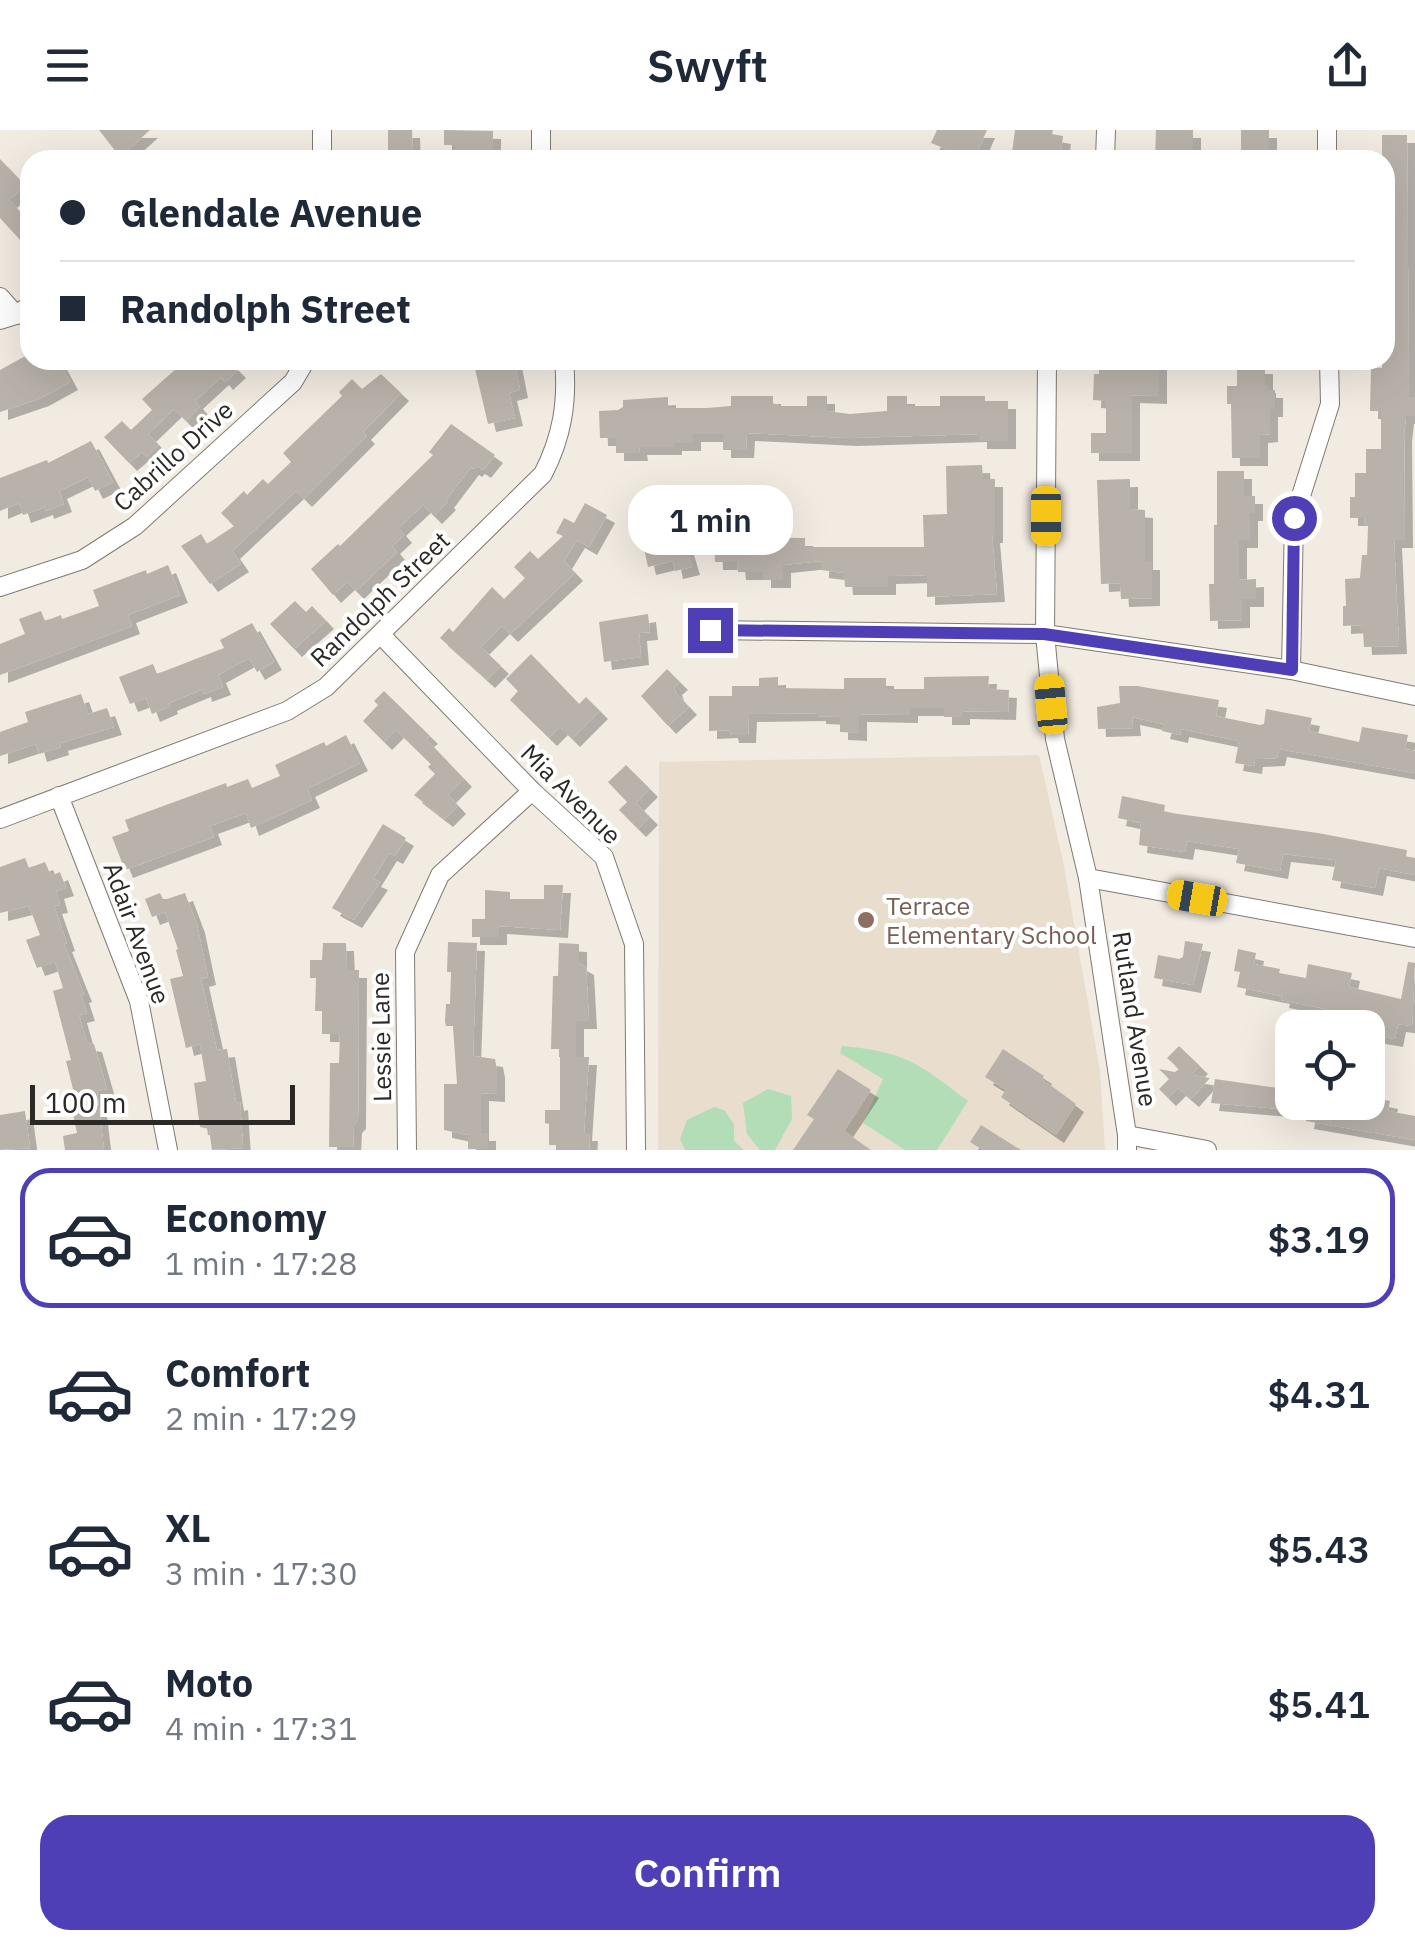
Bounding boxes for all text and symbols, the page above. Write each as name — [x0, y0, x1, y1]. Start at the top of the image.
text: Swyft — [647, 36, 768, 94]
icon: menu — [40, 38, 95, 93]
icon: share — [1320, 38, 1375, 93]
text: Glendale Avenue — [120, 188, 422, 237]
text: Randolph Street — [120, 284, 411, 333]
street label: Cabrillo Drive — [106, 393, 240, 518]
callout: 1 min — [628, 485, 792, 555]
car — [1031, 486, 1061, 546]
route start — [1272, 496, 1317, 541]
text: 1 min — [669, 499, 752, 541]
street label: Randolph Street — [303, 524, 456, 674]
route end — [688, 608, 733, 653]
car — [1033, 673, 1069, 735]
street label: Mia Avenue — [514, 736, 629, 851]
street label: Adair Avenue — [97, 857, 178, 1008]
car — [1165, 878, 1229, 918]
place label: Terrace Elementary School — [886, 889, 1097, 951]
marker: Terrace Elementary School — [855, 909, 877, 931]
street label: Rutland Avenue — [1105, 929, 1166, 1109]
street label: Lessie Lane — [363, 972, 398, 1102]
map controls — [1275, 1010, 1385, 1120]
button: locate — [1275, 1010, 1385, 1120]
scale bar — [30, 1080, 295, 1124]
text: 100 m — [45, 1084, 126, 1121]
icon: car — [45, 1193, 135, 1283]
text: Economy — [165, 1193, 327, 1242]
text: $3.19 — [1267, 1214, 1370, 1263]
text: 1 min · 17:28 — [165, 1242, 358, 1284]
icon: car — [45, 1348, 135, 1438]
text: Comfort — [165, 1348, 310, 1397]
text: $4.31 — [1267, 1369, 1370, 1418]
text: 2 min · 17:29 — [165, 1397, 358, 1439]
icon: car — [45, 1503, 135, 1593]
text: XL — [165, 1503, 211, 1552]
text: $5.43 — [1267, 1524, 1370, 1573]
text: 3 min · 17:30 — [165, 1552, 358, 1594]
icon: car — [45, 1658, 135, 1748]
text: Moto — [165, 1658, 253, 1707]
text: $5.41 — [1267, 1679, 1370, 1728]
text: 4 min · 17:31 — [165, 1707, 358, 1749]
button: Confirm — [40, 1815, 1375, 1930]

